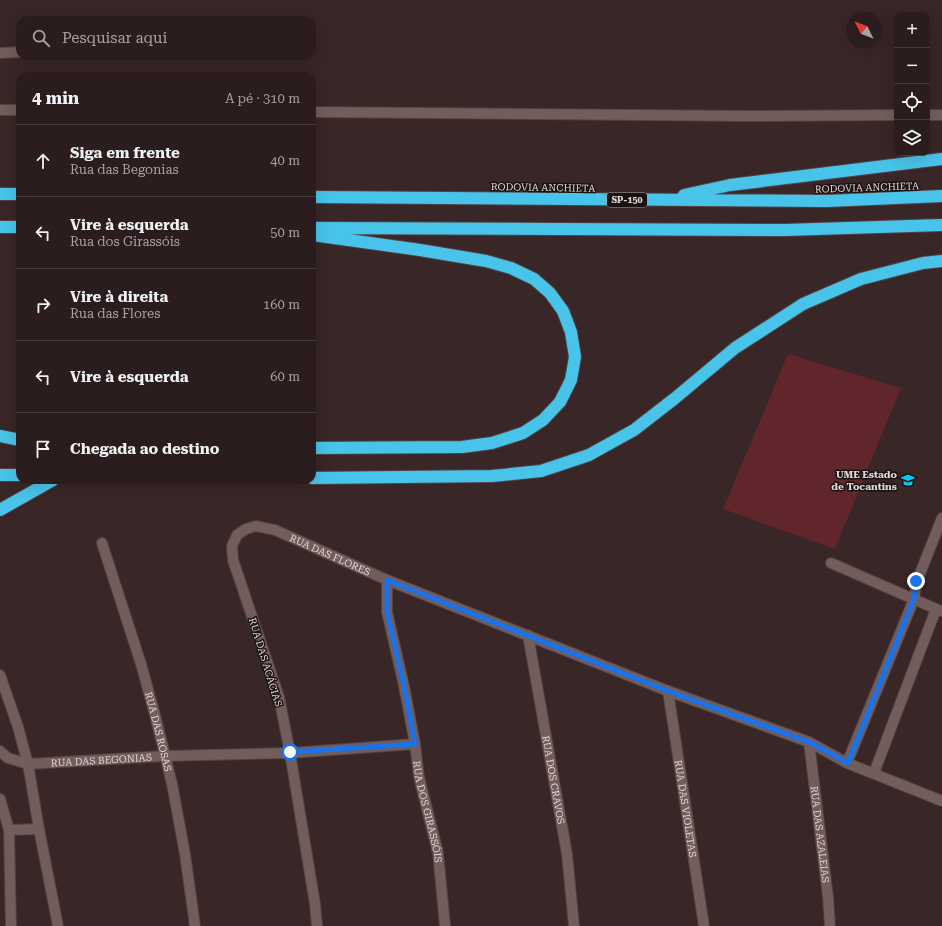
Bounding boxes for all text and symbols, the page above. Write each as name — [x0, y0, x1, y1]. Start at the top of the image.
north arrow — [846, 12, 882, 48]
map controls — [894, 12, 930, 156]
button: + — [894, 12, 930, 48]
search box — [16, 16, 316, 60]
icon: search — [30, 27, 52, 49]
text: Pesquisar aqui — [62, 29, 167, 47]
button: − — [894, 48, 930, 84]
button: locate — [894, 84, 930, 120]
text: 4 min — [32, 88, 79, 108]
text: A pé · 310 m — [225, 91, 300, 106]
button: layers — [894, 120, 930, 156]
text: Siga em frente — [70, 144, 180, 162]
icon: ahead — [32, 150, 54, 172]
text: 40 m — [270, 153, 300, 168]
text: Rua das Begonias — [70, 162, 179, 177]
street label: RODOVIA ANCHIETA — [815, 180, 919, 195]
street label: RODOVIA ANCHIETA — [491, 181, 595, 194]
road number: SP-150 — [607, 193, 647, 207]
text: Vire à esquerda — [70, 216, 189, 234]
icon: left — [32, 222, 54, 244]
text: 50 m — [270, 225, 300, 240]
text: Rua dos Girassóis — [70, 234, 180, 249]
text: Vire à direita — [70, 288, 168, 306]
icon: right — [32, 294, 54, 316]
text: 160 m — [263, 297, 300, 312]
text: Rua das Flores — [70, 306, 160, 321]
icon: left — [32, 366, 54, 388]
text: Vire à esquerda — [70, 368, 189, 386]
text: 60 m — [270, 369, 300, 384]
icon: arrive — [32, 438, 54, 460]
text: Chegada ao destino — [70, 440, 219, 458]
place label: UME Estado de Tocantins — [831, 469, 898, 492]
school or university icon: UME Estado de Tocantins — [900, 472, 916, 488]
street label: RUA DAS FLORES — [288, 532, 372, 578]
route end — [907, 572, 925, 590]
street label: RUA DAS ACÁCIAS — [247, 616, 284, 708]
street label: RUA DAS ROSAS — [143, 691, 174, 773]
street label: RUA DOS CRAVOS — [540, 735, 567, 825]
route start — [281, 743, 299, 761]
street label: RUA DAS BEGONIAS — [50, 752, 152, 769]
street label: RUA DAS VIOLETAS — [673, 759, 698, 858]
street label: RUA DOS GIRASSÓIS — [411, 760, 444, 863]
street label: RUA DAS AZALEIAS — [808, 785, 831, 883]

